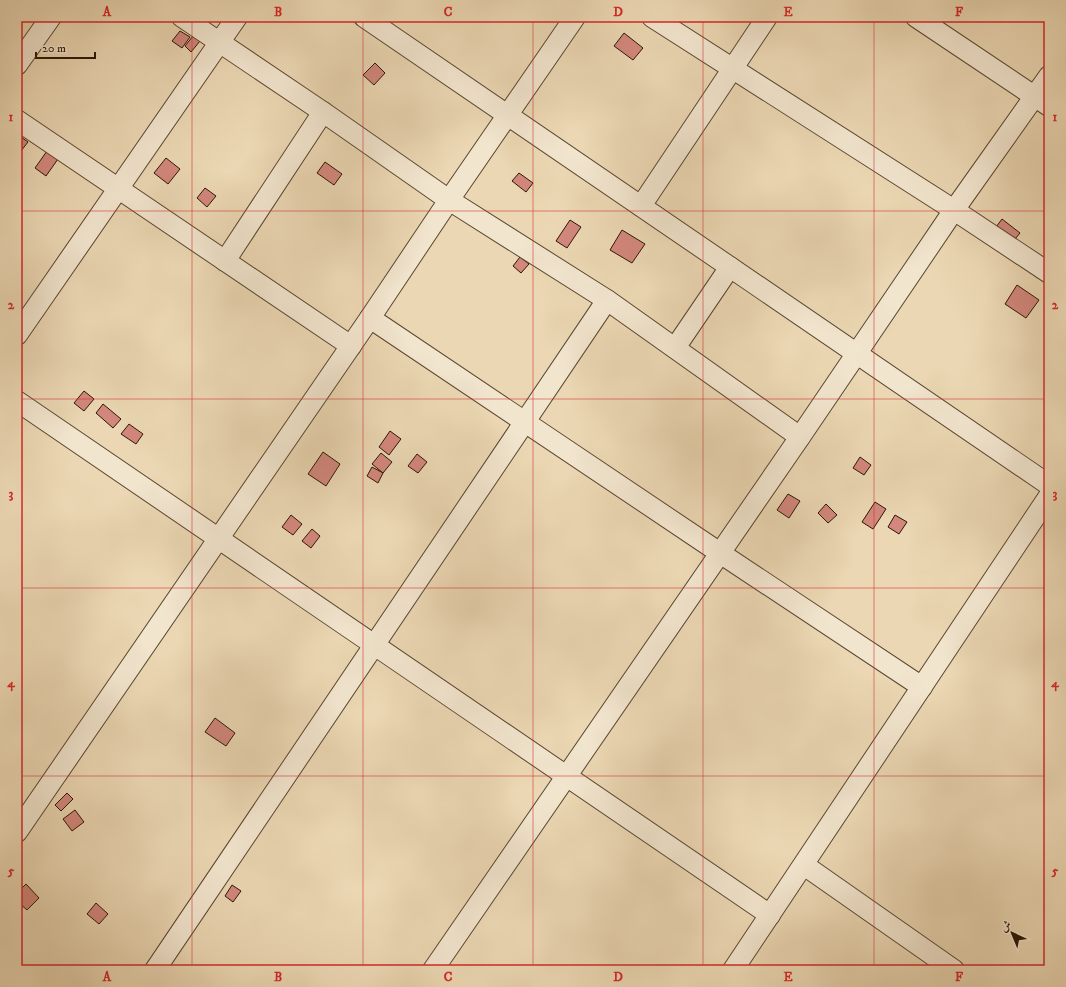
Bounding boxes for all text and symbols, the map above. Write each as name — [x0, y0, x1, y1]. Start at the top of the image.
text: A — [102, 4, 112, 20]
text: B — [274, 4, 282, 20]
text: C — [444, 4, 453, 20]
text: D — [613, 4, 623, 20]
text: E — [783, 4, 793, 20]
text: F — [955, 4, 964, 20]
scale bar — [36, 34, 95, 60]
text: 20 m — [42, 41, 66, 56]
text: 1 — [9, 109, 14, 125]
text: 1 — [1053, 109, 1058, 125]
text: 2 — [8, 297, 15, 313]
text: 2 — [1052, 297, 1059, 313]
text: 3 — [9, 486, 14, 502]
text: 3 — [1053, 486, 1058, 502]
text: 4 — [6, 675, 15, 692]
text: 4 — [1050, 675, 1059, 692]
text: 5 — [7, 863, 15, 879]
text: 5 — [1051, 863, 1059, 879]
north arrow — [992, 913, 1032, 953]
text: ش — [997, 918, 1015, 935]
text: A — [102, 969, 112, 985]
text: B — [274, 969, 282, 985]
text: C — [444, 969, 453, 985]
text: D — [613, 969, 623, 985]
text: E — [783, 969, 793, 985]
text: F — [955, 969, 964, 985]

